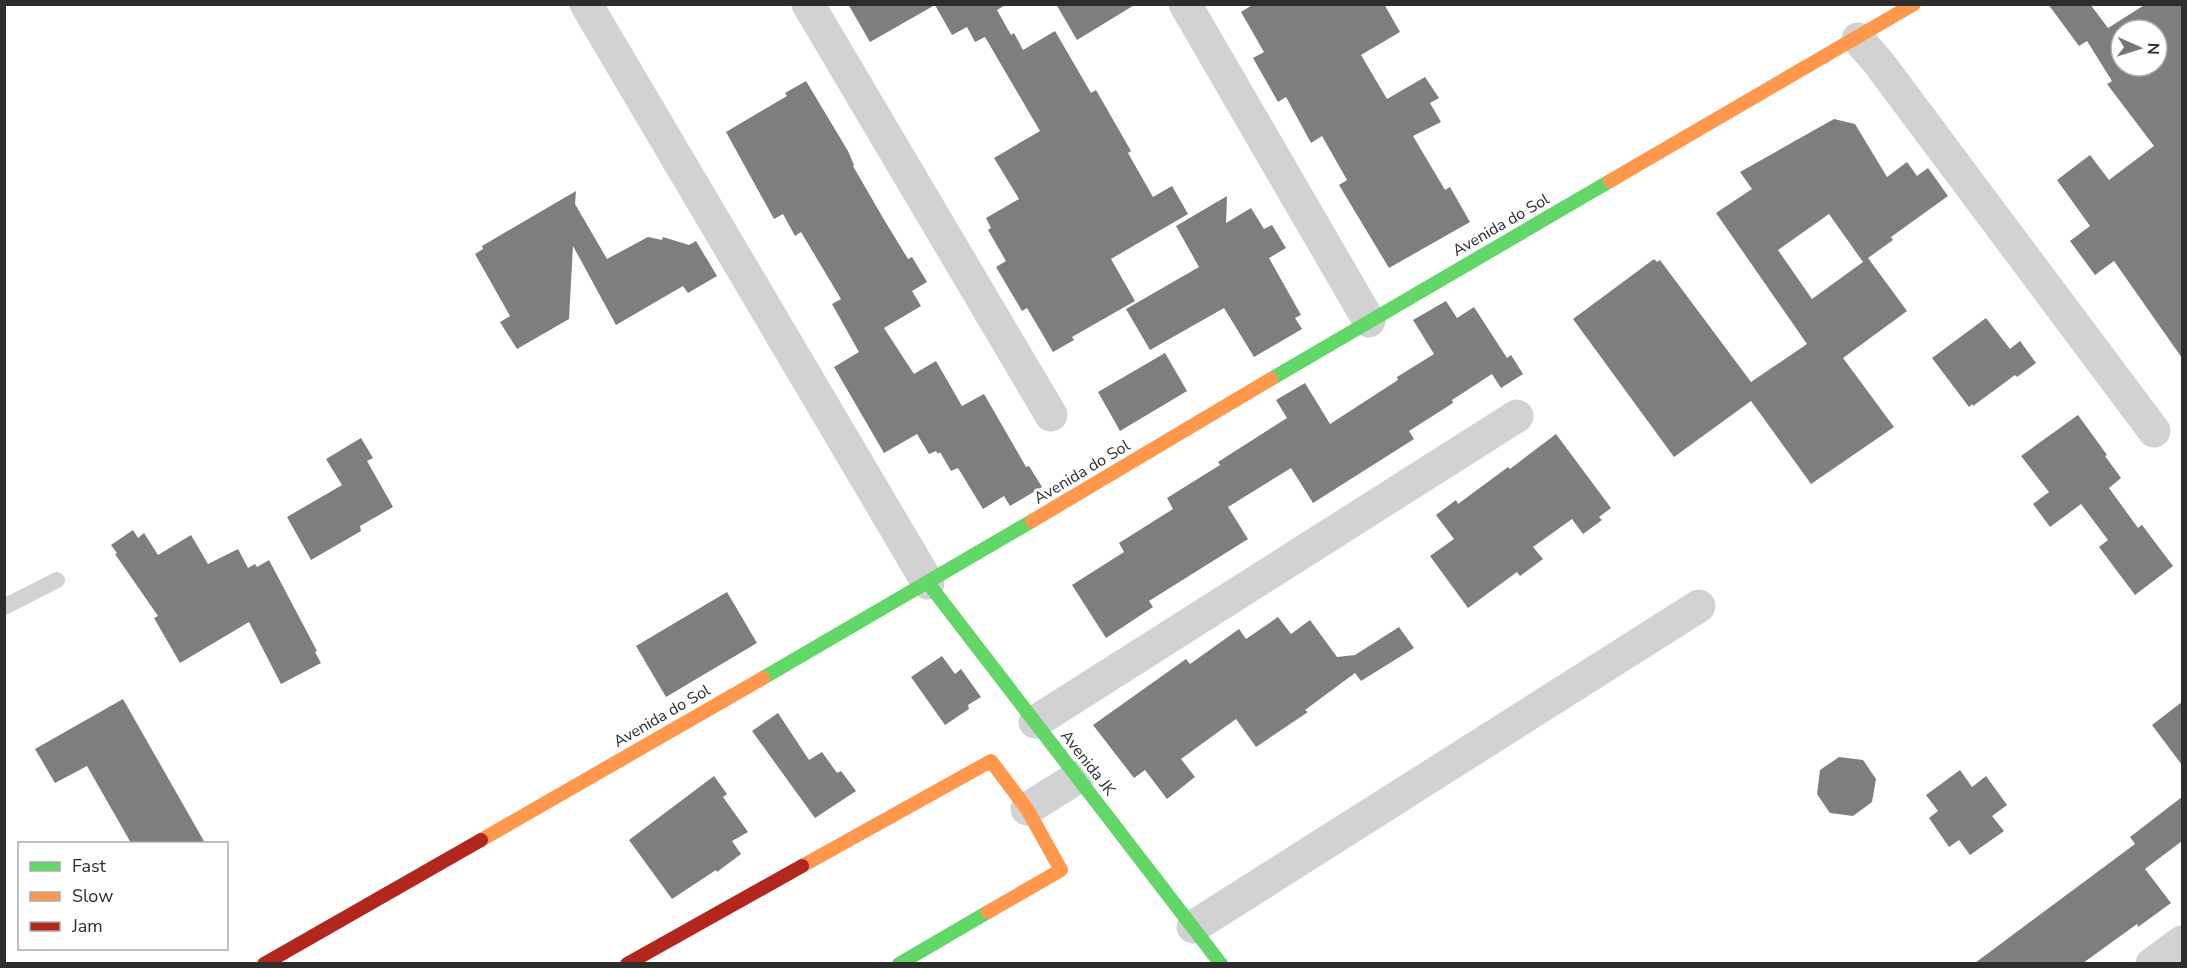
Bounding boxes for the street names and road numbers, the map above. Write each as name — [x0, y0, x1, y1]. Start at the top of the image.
street label: Avenida do Sol — [1449, 188, 1554, 262]
street label: Avenida do Sol — [1030, 435, 1134, 509]
street label: Avenida do Sol — [610, 679, 715, 753]
street label: Avenida JK — [1055, 726, 1121, 801]

